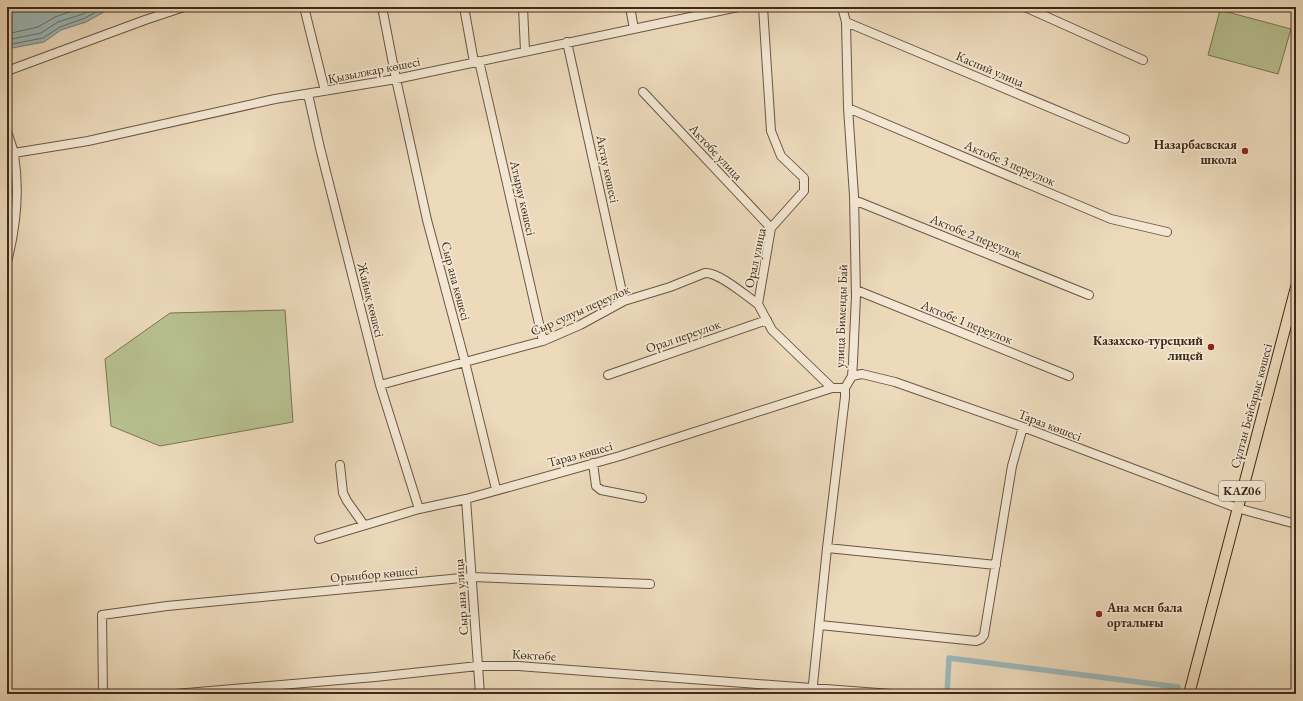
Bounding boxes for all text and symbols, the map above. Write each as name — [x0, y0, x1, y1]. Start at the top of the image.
street label: Каспий улица — [953, 47, 1027, 91]
street label: Қызылжар көшесі — [326, 53, 422, 87]
street label: Актобе улица — [685, 119, 747, 184]
street label: Ақтау көшесі — [592, 133, 623, 204]
street label: Актобе 3 переулок — [961, 136, 1059, 190]
place label: Назарбаевская школа — [1154, 136, 1237, 168]
marker: Назарбаевская школа — [1240, 146, 1250, 156]
street label: Атырау көшесі — [506, 158, 540, 237]
street label: Актобе 2 переулок — [927, 210, 1025, 262]
street label: Орал улица — [740, 226, 770, 290]
street label: Сыр ана көшесі — [437, 240, 475, 322]
street label: Жайық көшесі — [353, 260, 388, 339]
street label: улица Бименды Бай — [831, 264, 851, 368]
street label: Сыр сулуы переулок — [528, 280, 633, 340]
street label: Актобе 1 переулок — [918, 296, 1016, 348]
street label: Орал переулок — [643, 315, 723, 357]
place label: Казахско-турецкий лицей — [1093, 332, 1203, 364]
marker: Казахско-турецкий лицей — [1206, 342, 1216, 352]
street label: Сұлтан Бейбарыс көшесі — [1226, 342, 1276, 470]
street label: Тараз көшесі — [1016, 405, 1084, 445]
street label: Тараз көшесі — [546, 437, 614, 471]
road number: KAZ06 — [1219, 481, 1265, 501]
street label: Сыр ана улица — [450, 557, 472, 636]
street label: Орынбор көшесі — [329, 562, 419, 586]
place label: Ана мен бала орталығы — [1106, 599, 1183, 631]
marker: Ана мен бала орталығы — [1094, 609, 1104, 619]
street label: Көктөбе — [512, 645, 556, 665]

